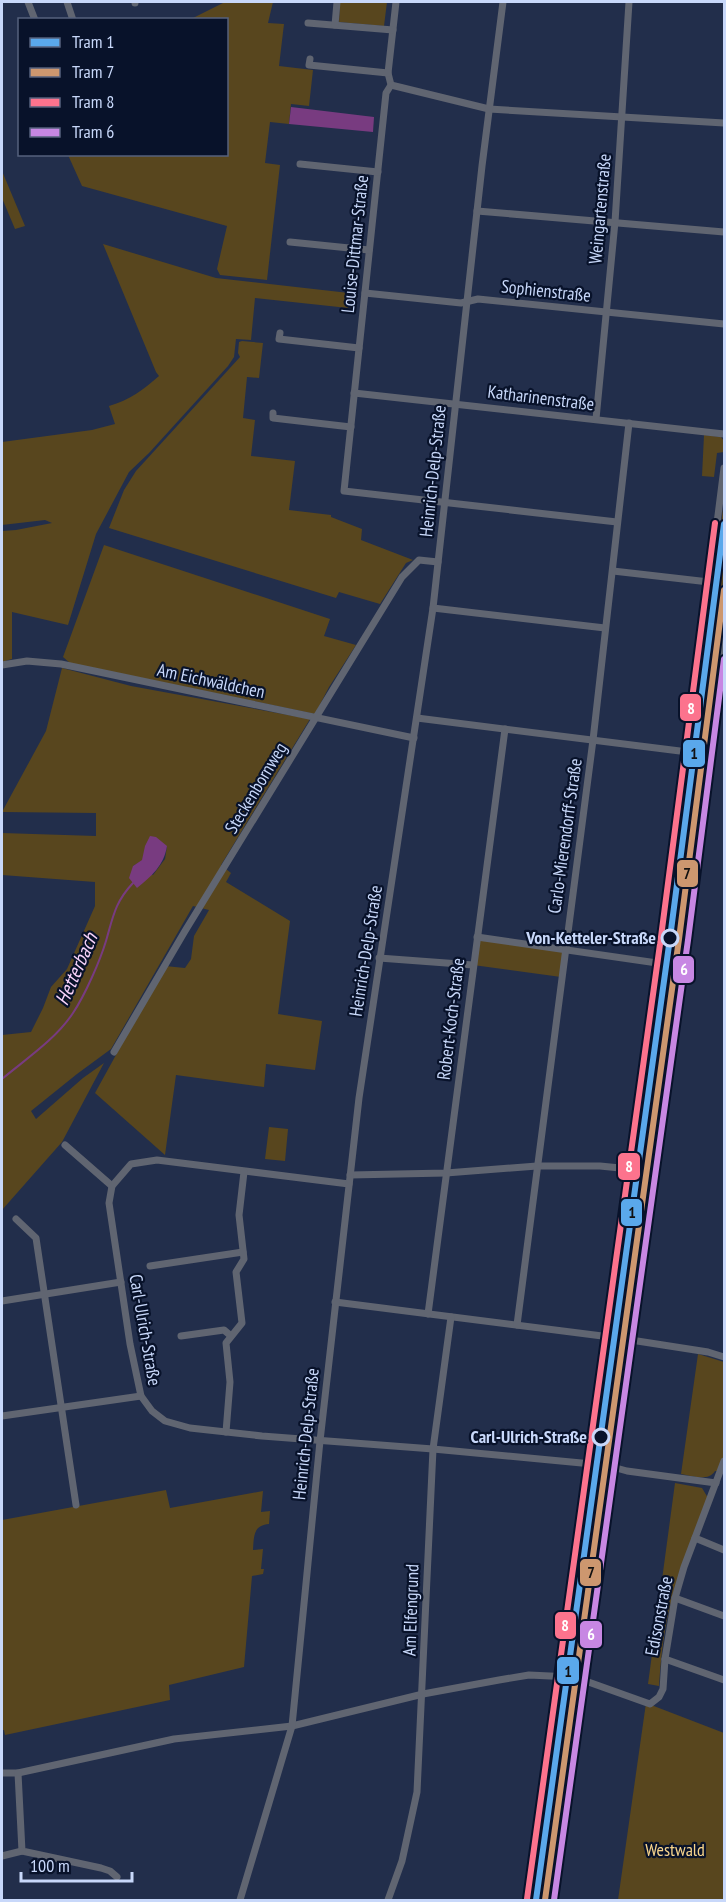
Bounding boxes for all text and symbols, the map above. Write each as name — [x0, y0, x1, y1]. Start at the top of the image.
legend — [18, 18, 228, 156]
text: Tram 1 — [72, 30, 114, 53]
text: Tram 7 — [72, 60, 114, 83]
text: Tram 8 — [72, 90, 114, 113]
text: Tram 6 — [72, 120, 114, 143]
street label: Weingartenstraße — [583, 153, 616, 265]
street label: Louise-Dittmar-Straße — [336, 174, 373, 314]
street label: Sophienstraße — [500, 274, 592, 307]
street label: Katharinenstraße — [486, 380, 596, 415]
street label: Heinrich-Delp-Straße — [414, 404, 451, 538]
street label: Am Eichwäldchen — [155, 658, 267, 703]
line badge: 8 — [679, 693, 702, 722]
text: 8 — [687, 698, 695, 718]
street label: Steckenbornweg — [219, 738, 292, 838]
line badge: 1 — [682, 739, 706, 768]
text: 1 — [690, 743, 698, 763]
street label: Carlo-Mierendorff-Straße — [542, 757, 587, 915]
line badge: 7 — [676, 859, 699, 888]
text: 7 — [683, 863, 691, 883]
street label: Heinrich-Delp-Straße — [344, 884, 387, 1018]
place label: Von-Ketteler-Straße — [525, 926, 656, 949]
water label: Hetterbach — [49, 928, 104, 1009]
marker: Von-Ketteler-Straße — [661, 929, 679, 947]
line badge: 6 — [672, 955, 695, 984]
street label: Robert-Koch-Straße — [432, 957, 469, 1081]
text: 6 — [680, 959, 688, 979]
line badge: 8 — [617, 1152, 641, 1181]
text: 8 — [625, 1156, 633, 1176]
line badge: 1 — [620, 1198, 643, 1227]
text: 1 — [628, 1202, 636, 1222]
street label: Carl-Ulrich-Straße — [124, 1272, 167, 1387]
street label: Heinrich-Delp-Straße — [287, 1367, 324, 1501]
place label: Carl-Ulrich-Straße — [471, 1425, 587, 1448]
marker: Carl-Ulrich-Straße — [592, 1428, 610, 1446]
line badge: 7 — [579, 1558, 602, 1587]
text: 7 — [587, 1562, 595, 1582]
street label: Am Elfengrund — [397, 1564, 424, 1656]
street label: Edisonstraße — [640, 1574, 677, 1658]
line badge: 8 — [554, 1611, 577, 1640]
text: 8 — [561, 1615, 569, 1635]
line badge: 6 — [579, 1620, 603, 1649]
text: 6 — [587, 1624, 595, 1644]
line badge: 1 — [556, 1656, 580, 1685]
text: 1 — [564, 1661, 572, 1681]
park label: Westwald — [645, 1838, 705, 1861]
scale bar — [21, 1845, 132, 1883]
text: 100 m — [30, 1854, 70, 1877]

